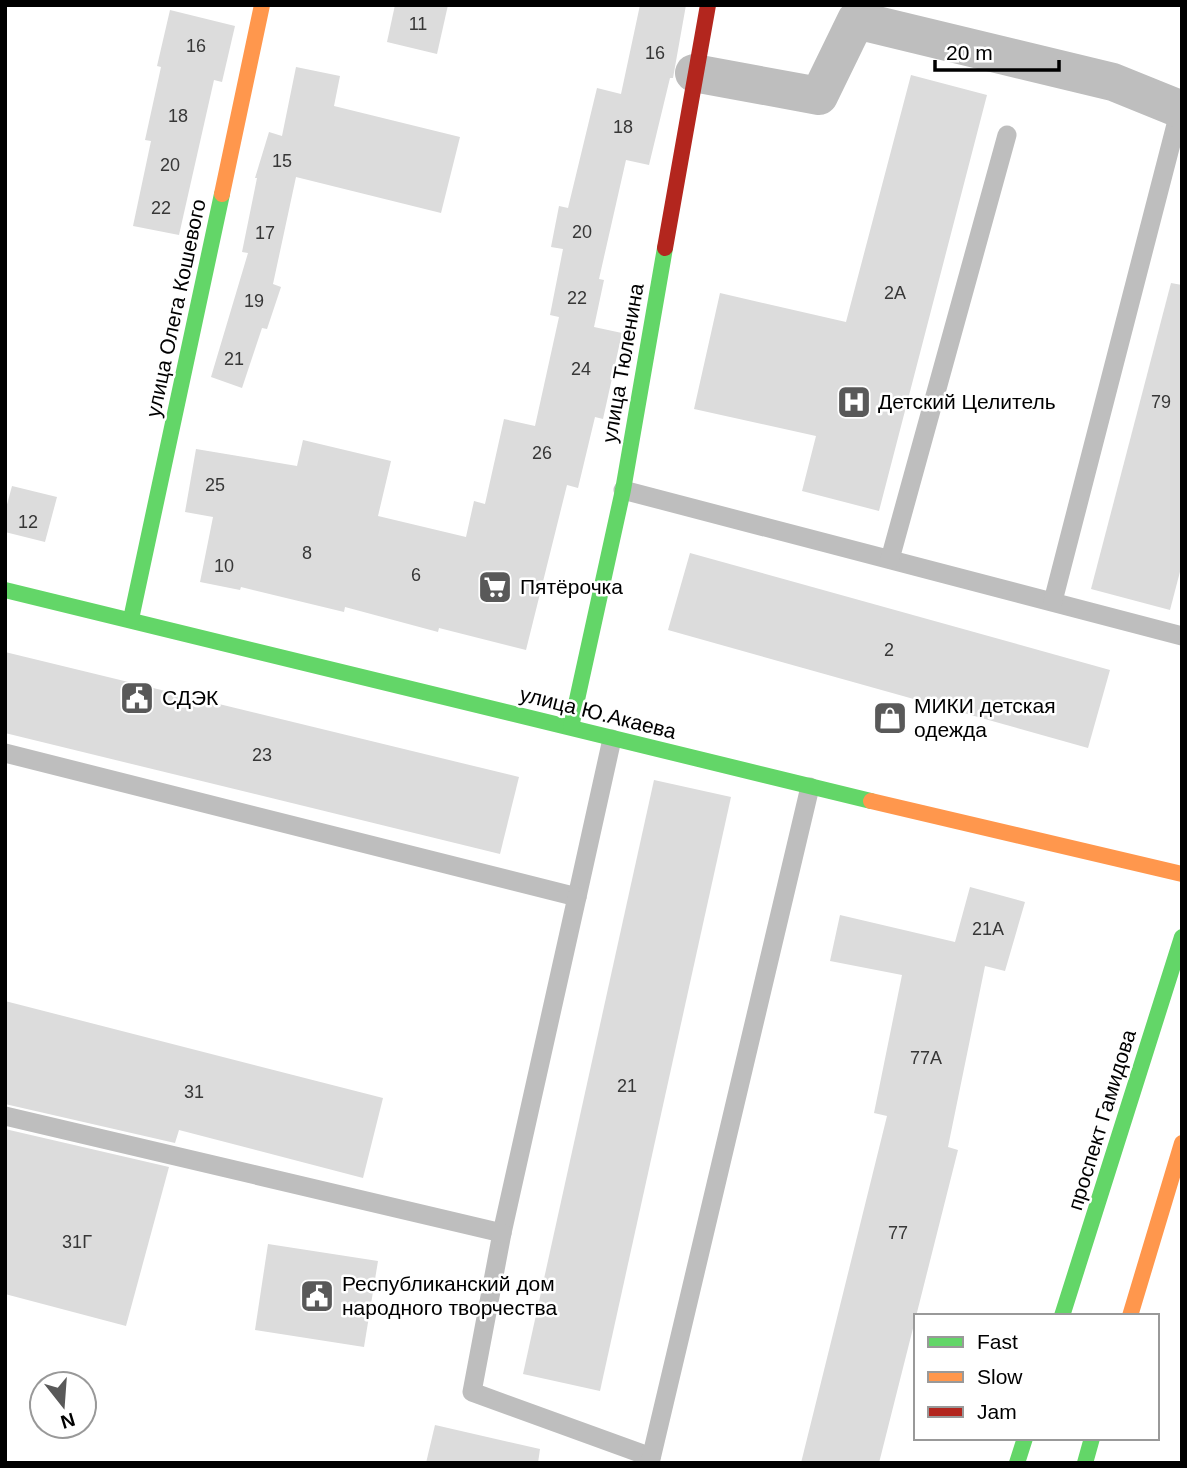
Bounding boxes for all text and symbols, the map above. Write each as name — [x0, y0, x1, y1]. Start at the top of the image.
house number: 11 — [409, 14, 427, 34]
scale bar — [935, 28, 1059, 72]
house number: 16 — [186, 36, 206, 56]
text: 20 m — [946, 41, 993, 64]
house number: 16 — [645, 43, 665, 63]
house number: 18 — [168, 106, 188, 126]
house number: 18 — [613, 117, 633, 137]
house number: 15 — [272, 151, 292, 171]
house number: 20 — [160, 155, 180, 175]
street label: улица Олега Кошевого — [141, 197, 210, 419]
house number: 22 — [151, 198, 171, 218]
house number: 20 — [572, 222, 592, 242]
house number: 17 — [255, 223, 275, 243]
street label: улица Тюленина — [597, 281, 648, 444]
house number: 2А — [884, 283, 906, 303]
house number: 22 — [567, 288, 587, 308]
house number: 19 — [244, 291, 264, 311]
house number: 21 — [224, 349, 244, 369]
house number: 24 — [571, 359, 591, 379]
hospital icon: Детский Целитель — [835, 383, 873, 421]
place label: Детский Целитель — [878, 390, 1056, 413]
house number: 79 — [1151, 392, 1171, 412]
house number: 26 — [532, 443, 552, 463]
house number: 25 — [205, 475, 225, 495]
house number: 12 — [18, 512, 38, 532]
house number: 8 — [302, 543, 312, 563]
house number: 10 — [214, 556, 234, 576]
house number: 6 — [411, 565, 421, 585]
supermarket icon: Пятёрочка — [476, 568, 514, 606]
place label: Пятёрочка — [520, 575, 623, 598]
house number: 2 — [884, 640, 894, 660]
public building icon: СДЭК — [118, 679, 156, 717]
street label: улица Ю.Акаева — [518, 682, 679, 743]
place label: СДЭК — [162, 686, 219, 709]
place label: МИКИ детская одежда — [914, 694, 1056, 741]
shop icon: МИКИ детская одежда — [871, 699, 909, 737]
house number: 23 — [252, 745, 272, 765]
house number: 21А — [972, 919, 1004, 939]
street label: проспект Гамидова — [1063, 1026, 1140, 1213]
house number: 77А — [910, 1048, 942, 1068]
house number: 21 — [617, 1076, 637, 1096]
house number: 31 — [184, 1082, 204, 1102]
house number: 77 — [888, 1223, 908, 1243]
house number: 31Г — [62, 1232, 92, 1252]
place label: Республиканский дом народного творчества — [342, 1272, 558, 1319]
public building icon: Республиканский дом народного творчества — [298, 1277, 336, 1315]
legend — [914, 1314, 1159, 1440]
text: Fast — [977, 1330, 1018, 1353]
text: Slow — [977, 1365, 1023, 1388]
north arrow — [28, 1370, 98, 1440]
text: Jam — [977, 1400, 1017, 1423]
text: N — [58, 1409, 77, 1433]

